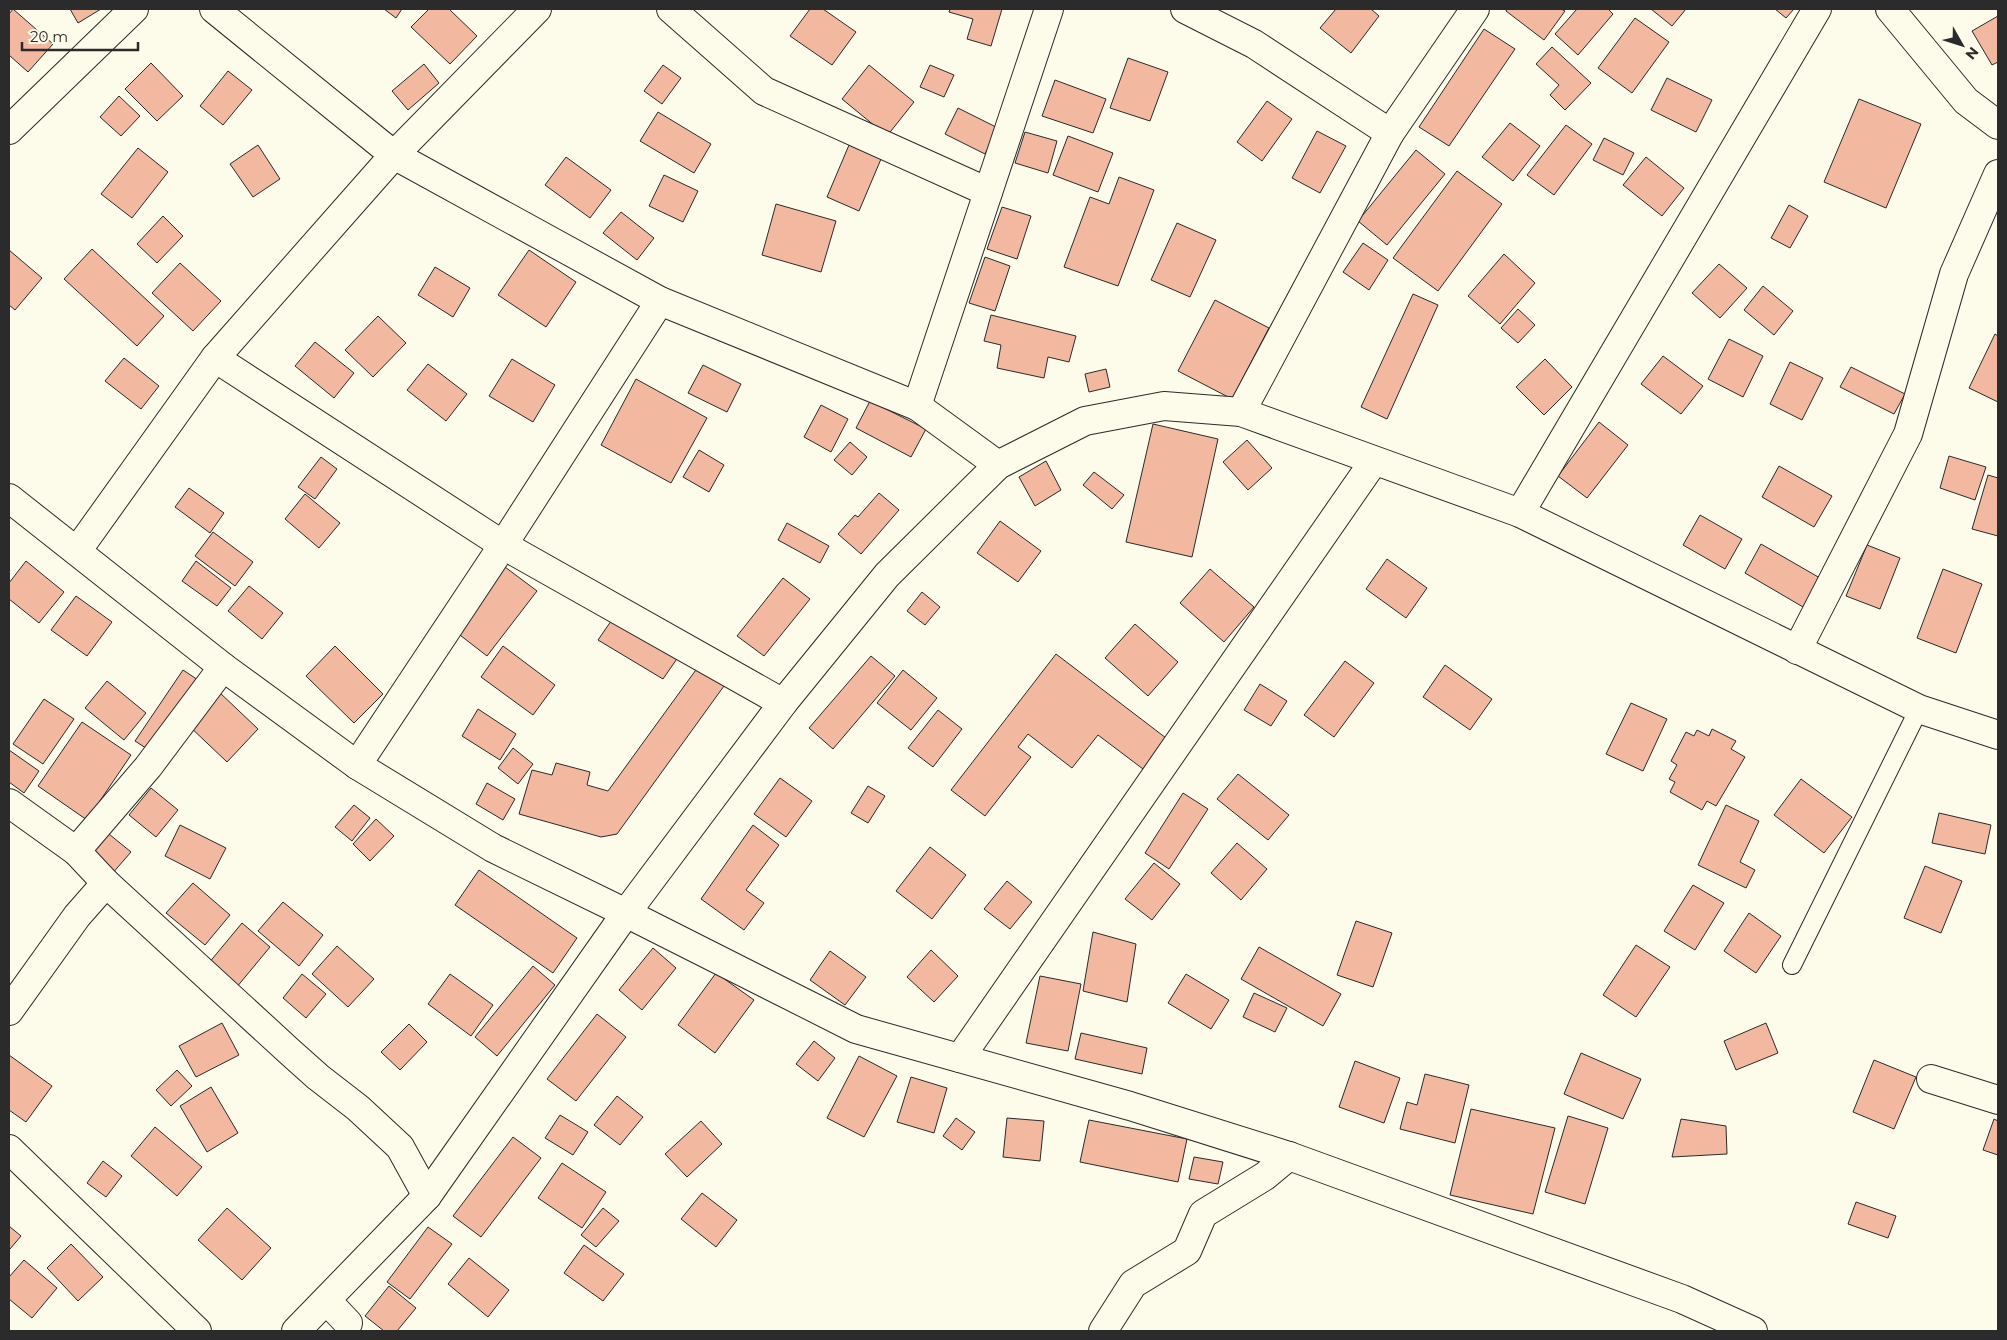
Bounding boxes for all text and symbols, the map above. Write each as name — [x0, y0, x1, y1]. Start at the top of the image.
scale bar — [22, 20, 139, 52]
north arrow — [1937, 20, 1987, 70]
text: 20 m — [30, 27, 68, 46]
text: N — [1962, 43, 1983, 63]

